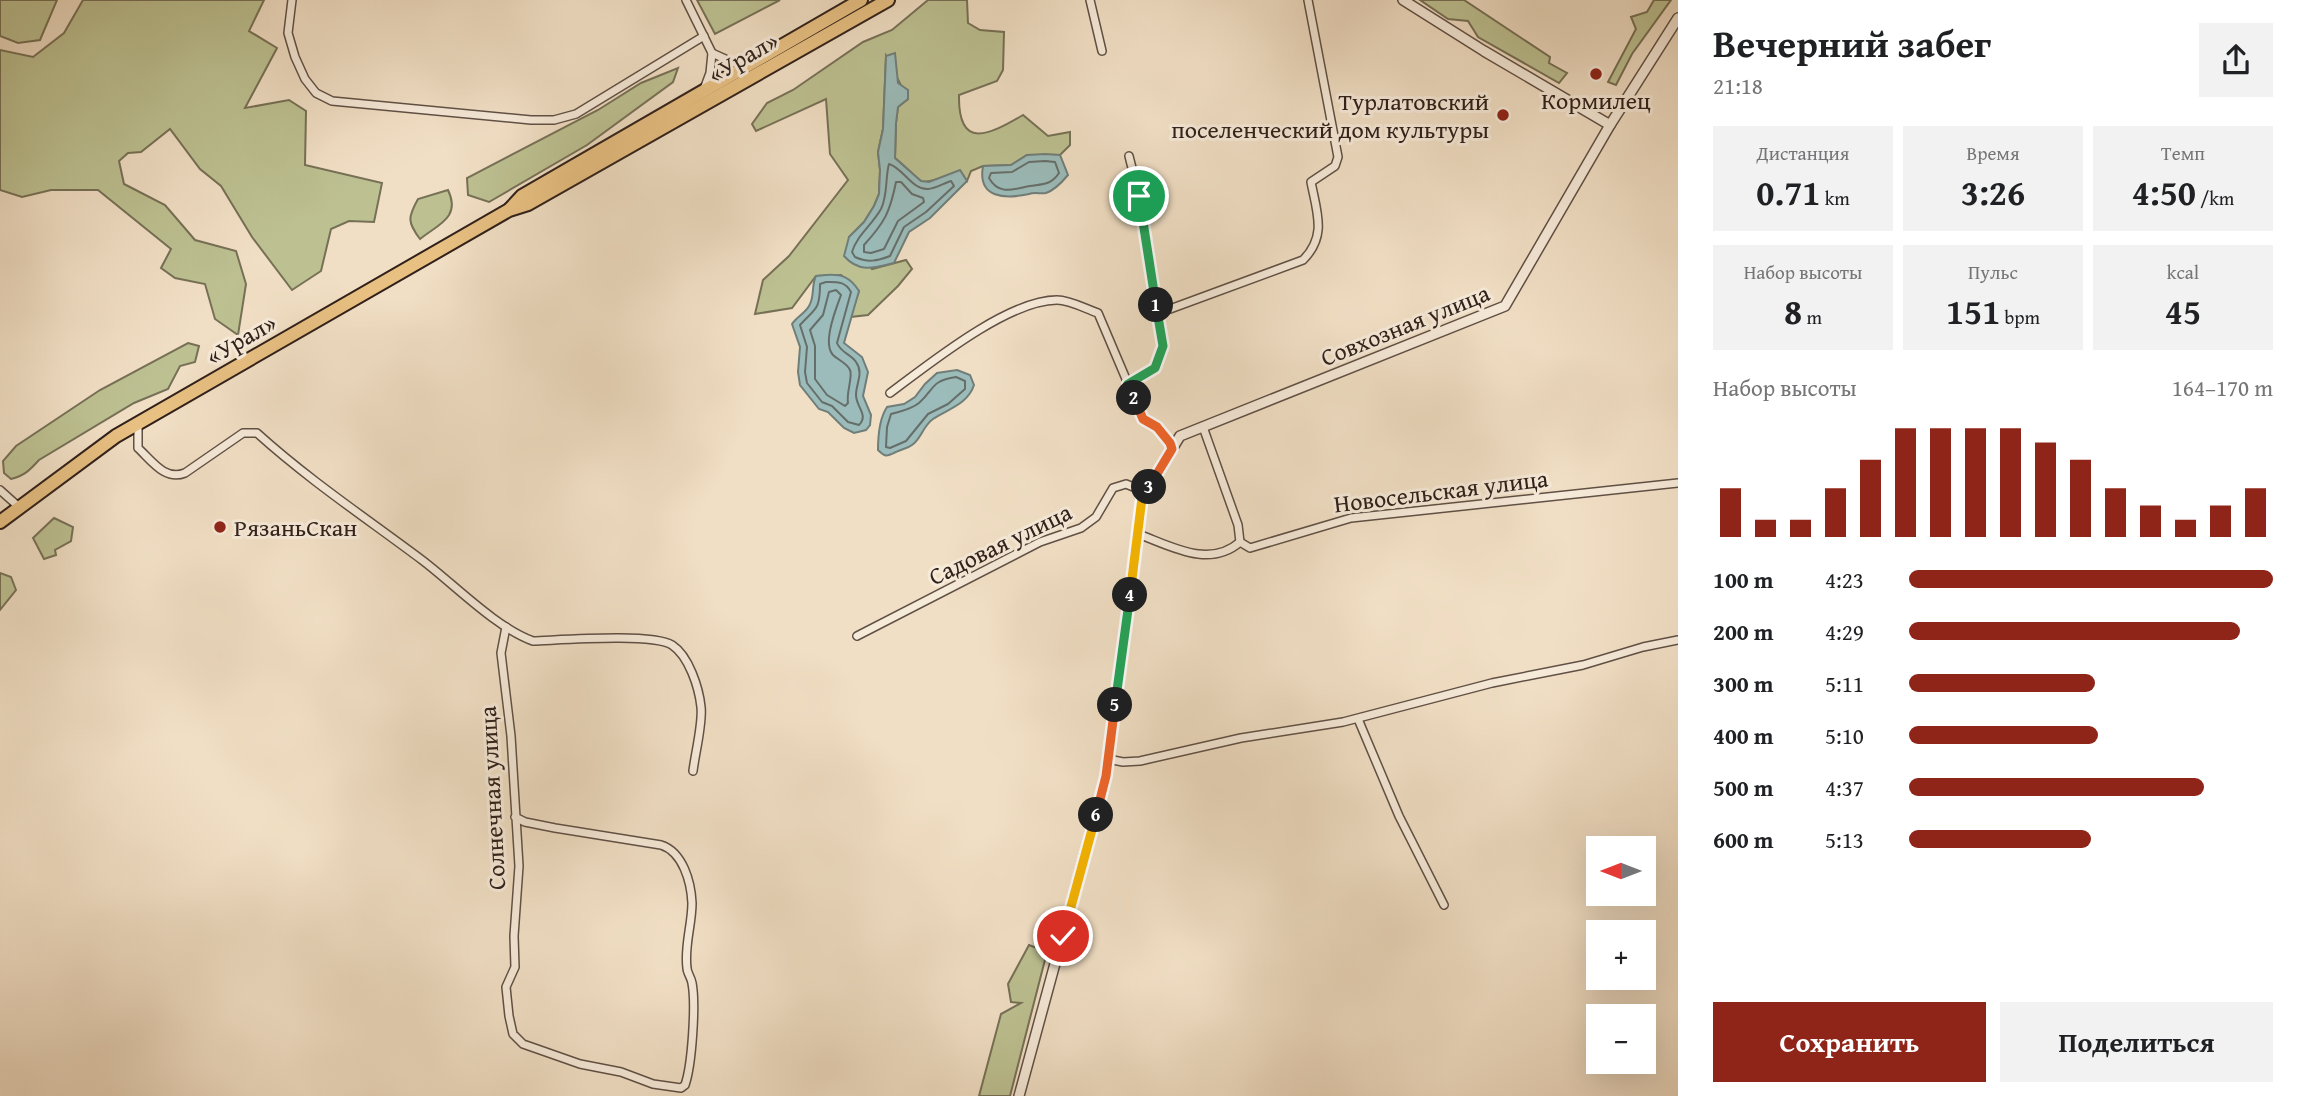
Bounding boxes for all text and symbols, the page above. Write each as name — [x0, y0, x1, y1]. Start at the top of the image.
text: Вечерний забег — [1713, 15, 1991, 71]
street label: «Урал» — [701, 23, 785, 91]
button: share — [2199, 23, 2273, 97]
marker: Кормилец — [1588, 66, 1604, 82]
text: 21:18 — [1713, 69, 1763, 102]
place label: Кормилец — [1541, 83, 1651, 118]
place label: Турлатовский поселенческий дом культуры — [1171, 84, 1489, 147]
marker: Турлатовский поселенческий дом культуры — [1495, 107, 1511, 123]
text: Дистанция — [1757, 139, 1849, 167]
text: Время — [1966, 139, 2020, 167]
text: Темп — [2161, 139, 2205, 167]
pin — [1109, 166, 1169, 226]
text: 0.71 — [1756, 167, 1820, 218]
text: 3:26 — [1961, 167, 2025, 218]
text: 4:50 — [2132, 167, 2196, 218]
icon: arrive — [1120, 177, 1158, 215]
text: km — [1820, 184, 1850, 212]
text: /km — [2196, 184, 2234, 212]
text: Набор высоты — [1744, 258, 1862, 286]
text: Пульс — [1968, 258, 2018, 286]
text: kcal — [2167, 258, 2199, 286]
street label: Совхозная улица — [1315, 275, 1495, 375]
text: 8 — [1784, 286, 1802, 337]
text: 151 — [1946, 286, 2000, 337]
text: 45 — [2165, 286, 2201, 337]
pin: 1 — [1138, 288, 1174, 322]
text: 1 — [1151, 290, 1160, 318]
text: m — [1802, 303, 1822, 331]
text: bpm — [2000, 303, 2040, 331]
street label: «Урал» — [199, 305, 283, 373]
text: Набор высоты — [1713, 371, 1857, 404]
text: 164–170 m — [2172, 371, 2273, 404]
pin: 2 — [1116, 380, 1152, 416]
text: 2 — [1129, 383, 1138, 411]
street label: Новосельская улица — [1332, 460, 1551, 521]
pin: 3 — [1132, 470, 1166, 504]
text: 3 — [1144, 472, 1153, 500]
street label: Садовая улица — [923, 494, 1078, 594]
place label: РязаньСкан — [234, 510, 357, 545]
marker: РязаньСкан — [212, 519, 228, 535]
text: 100 m — [1713, 563, 1774, 596]
text: 4:23 — [1825, 563, 1864, 596]
pin: 4 — [1112, 578, 1148, 612]
text: 4 — [1125, 580, 1134, 608]
text: 200 m — [1713, 615, 1774, 648]
text: 4:29 — [1825, 615, 1864, 648]
text: 300 m — [1713, 667, 1774, 700]
text: 5:11 — [1825, 667, 1864, 700]
pin: 5 — [1098, 688, 1132, 722]
text: 5 — [1110, 690, 1119, 718]
street label: Солнечная улица — [470, 705, 514, 891]
text: 400 m — [1713, 719, 1774, 752]
text: 5:10 — [1825, 719, 1864, 752]
text: 500 m — [1713, 771, 1774, 804]
text: 4:37 — [1825, 771, 1864, 804]
pin: 6 — [1078, 798, 1114, 832]
text: 6 — [1091, 800, 1100, 828]
text: 600 m — [1713, 823, 1774, 856]
text: 5:13 — [1825, 823, 1864, 856]
north arrow — [1586, 836, 1656, 906]
map controls — [1586, 836, 1656, 1074]
pin — [1033, 906, 1093, 966]
icon: check — [1044, 917, 1082, 955]
button: + — [1586, 920, 1656, 990]
button: Сохранить — [1713, 1002, 1986, 1082]
button: Поделиться — [2000, 1002, 2273, 1082]
button: − — [1586, 1004, 1656, 1074]

